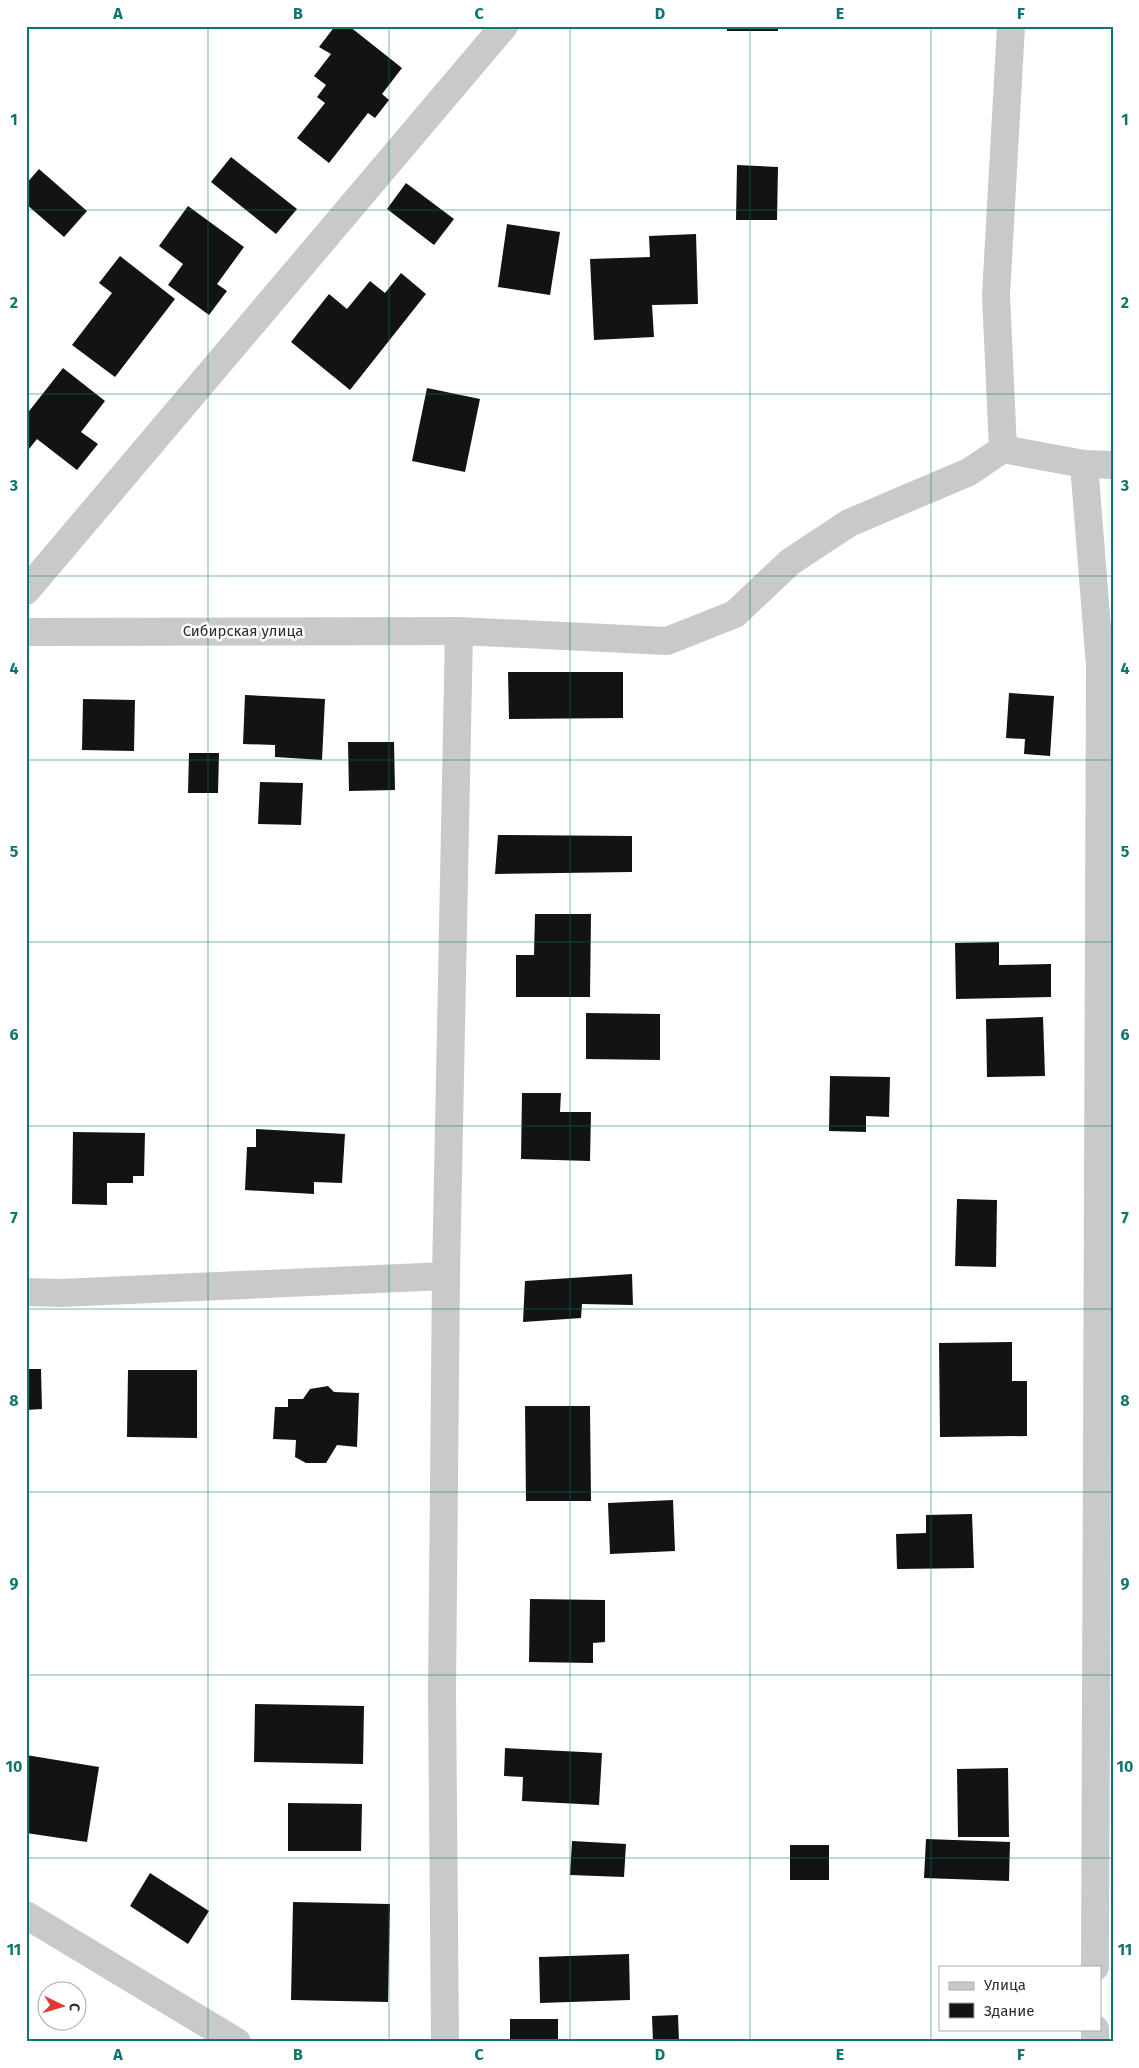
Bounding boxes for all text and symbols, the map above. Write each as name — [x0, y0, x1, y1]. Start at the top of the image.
text: A — [112, 4, 123, 23]
text: B — [293, 4, 303, 23]
text: C — [474, 4, 484, 23]
text: D — [655, 4, 665, 23]
text: E — [836, 4, 844, 23]
text: F — [1017, 4, 1025, 23]
text: 1 — [10, 110, 18, 129]
text: 1 — [1121, 110, 1129, 129]
text: 2 — [10, 293, 18, 312]
text: 2 — [1121, 293, 1129, 312]
text: 3 — [9, 476, 18, 495]
text: 3 — [1120, 476, 1129, 495]
street label: Сибирская улица — [183, 622, 303, 640]
text: 4 — [9, 659, 19, 678]
text: 4 — [1120, 659, 1130, 678]
text: 5 — [10, 842, 19, 861]
text: 5 — [1121, 842, 1130, 861]
text: 6 — [9, 1025, 19, 1044]
text: 6 — [1120, 1025, 1130, 1044]
text: 7 — [10, 1208, 18, 1227]
text: 7 — [1121, 1208, 1129, 1227]
text: 8 — [9, 1391, 19, 1410]
text: 8 — [1120, 1391, 1130, 1410]
text: 9 — [10, 1574, 19, 1593]
text: 9 — [1121, 1574, 1130, 1593]
text: 10 — [6, 1757, 22, 1776]
text: 10 — [1117, 1757, 1133, 1776]
text: 11 — [7, 1940, 21, 1959]
text: 11 — [1118, 1940, 1132, 1959]
legend — [939, 1966, 1102, 2030]
text: Улица — [984, 1976, 1026, 1994]
north arrow — [38, 1980, 88, 2030]
text: С — [66, 2002, 83, 2012]
text: Здание — [984, 2002, 1034, 2020]
text: A — [112, 2045, 123, 2064]
text: B — [293, 2045, 303, 2064]
text: C — [474, 2045, 484, 2064]
text: D — [655, 2045, 665, 2064]
text: E — [836, 2045, 844, 2064]
text: F — [1017, 2045, 1025, 2064]

